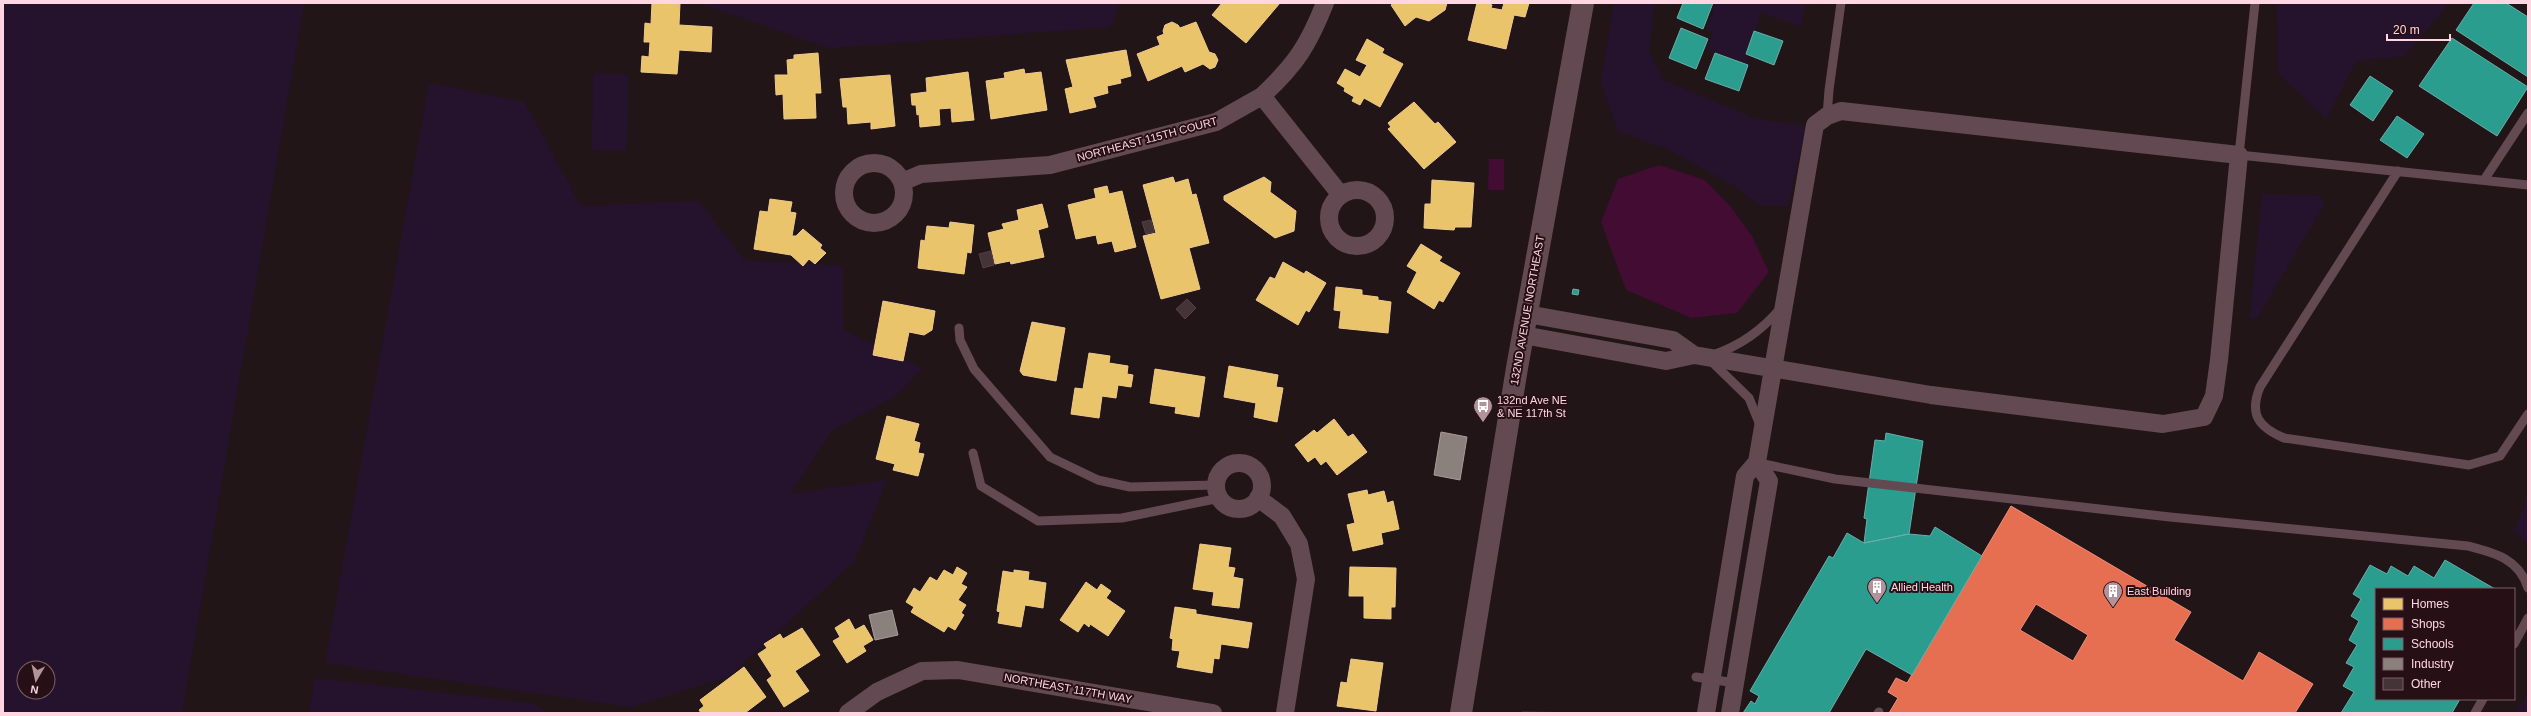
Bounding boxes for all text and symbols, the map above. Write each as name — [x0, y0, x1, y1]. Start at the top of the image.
scale bar — [2387, 16, 2450, 42]
text: 20 m — [2393, 23, 2420, 37]
street label: NORTHEAST 115TH COURT — [1076, 114, 1219, 164]
street label: 132ND AVENUE NORTHEAST — [1508, 234, 1546, 386]
place label: 132nd Ave NE & NE 117th St — [1497, 394, 1567, 419]
bus stop icon: 132nd Ave NE & NE 117th St — [1472, 395, 1494, 423]
building icon: Allied Health — [1866, 576, 1888, 604]
building icon: East Building — [2102, 580, 2124, 608]
place label: Allied Health — [1891, 581, 1953, 593]
place label: East Building — [2127, 585, 2191, 597]
legend — [2375, 588, 2515, 700]
text: Homes — [2411, 597, 2449, 611]
text: Shops — [2411, 617, 2445, 631]
text: Schools — [2411, 637, 2454, 651]
text: Industry — [2411, 657, 2454, 671]
north arrow — [16, 660, 56, 700]
street label: NORTHEAST 117TH WAY — [1003, 671, 1133, 705]
text: Other — [2411, 677, 2441, 691]
text: N — [30, 683, 39, 696]

